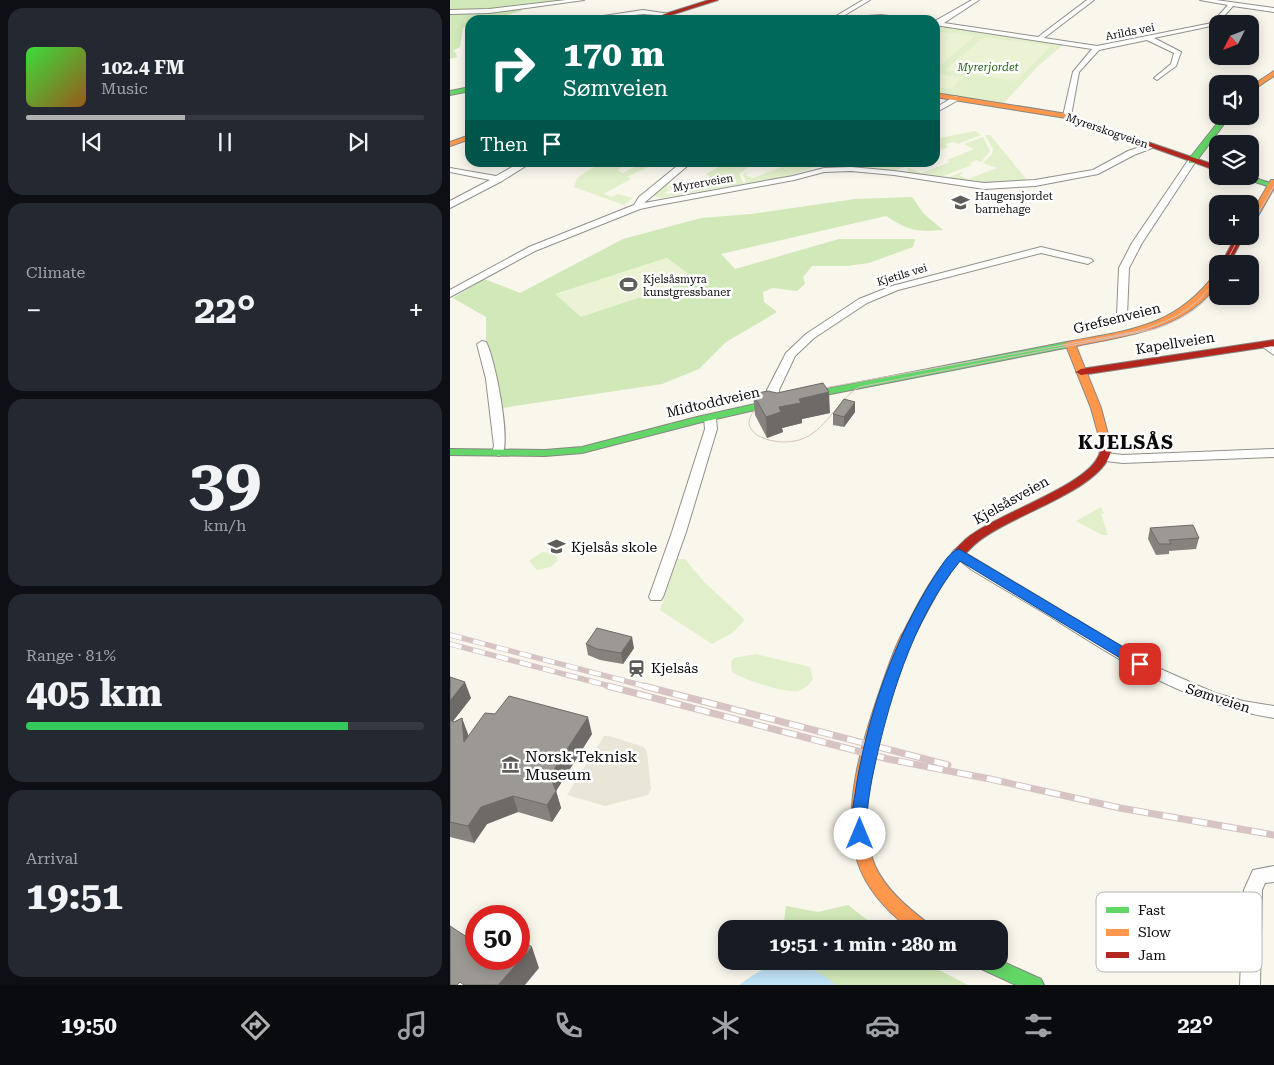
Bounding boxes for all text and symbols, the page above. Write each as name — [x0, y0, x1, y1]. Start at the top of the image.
north arrow — [1209, 15, 1259, 65]
map controls — [1209, 15, 1259, 305]
street label: Arilds vei — [1104, 21, 1156, 43]
text: 170 m — [563, 34, 664, 75]
icon: right — [480, 35, 545, 100]
text: 102.4 FM — [101, 56, 184, 79]
park label: Myrerjordet — [956, 61, 1019, 74]
button: sound — [1209, 75, 1259, 125]
text: Sømveien — [563, 76, 668, 101]
text: Music — [101, 79, 148, 98]
street label: Myrerskogveien — [1064, 111, 1150, 151]
icon: previous — [78, 128, 106, 156]
icon: pause — [211, 128, 239, 156]
icon: next — [344, 128, 372, 156]
icon: arrive — [538, 130, 566, 158]
text: Then — [480, 133, 528, 156]
button: layers — [1209, 135, 1259, 185]
street label: Myrerveien — [672, 171, 734, 195]
place label: Haugensjordet barnehage — [975, 190, 1053, 216]
school or university icon: Haugensjordet barnehage — [951, 192, 971, 212]
button: + — [1209, 195, 1259, 245]
button: − — [1209, 255, 1259, 305]
street label: Kjetils vei — [875, 261, 929, 289]
text: Climate — [26, 263, 85, 282]
place label: Kjelsåsmyra kunstgressbaner — [643, 273, 731, 299]
sports icon: Kjelsåsmyra kunstgressbaner — [619, 275, 639, 295]
text: 22° — [194, 288, 256, 332]
text: − — [26, 294, 42, 327]
text: + — [408, 294, 424, 327]
street label: Grefsenveien — [1072, 299, 1162, 337]
street label: Kapellveien — [1134, 329, 1216, 357]
street label: Midtoddveien — [665, 384, 761, 420]
district label: KJELSÅS — [1078, 431, 1174, 454]
text: 39 — [189, 445, 261, 521]
street label: Kjelsåsveien — [971, 473, 1051, 527]
text: km/h — [204, 516, 246, 535]
school or university icon: Kjelsås skole — [547, 537, 567, 557]
place label: Kjelsås skole — [571, 539, 658, 555]
pin — [1119, 643, 1161, 685]
text: Range · 81% — [26, 646, 116, 665]
icon: arrive — [1126, 650, 1154, 678]
station icon: Kjelsås — [627, 658, 647, 678]
place label: Kjelsås — [651, 660, 698, 676]
text: 405 km — [26, 671, 162, 715]
street label: Sømveien — [1184, 680, 1252, 716]
place label: Norsk Teknisk Museum — [525, 747, 638, 784]
museum icon: Norsk Teknisk Museum — [501, 755, 521, 775]
position arrow — [833, 807, 885, 859]
text: Arrival — [26, 849, 78, 868]
text: 19:51 — [26, 874, 123, 918]
legend — [1096, 892, 1262, 972]
text: Fast — [1138, 902, 1165, 918]
speed limit sign: 50 — [465, 905, 530, 970]
text: Slow — [1138, 924, 1171, 940]
text: 19:51 · 1 min · 280 m — [769, 933, 957, 956]
text: Jam — [1138, 947, 1166, 963]
icon: directions — [238, 1008, 273, 1043]
icon: music — [395, 1008, 430, 1043]
icon: phone — [551, 1008, 586, 1043]
icon: climate — [708, 1008, 743, 1043]
icon: car — [865, 1008, 900, 1043]
icon: filters — [1021, 1008, 1056, 1043]
text: 19:50 — [61, 1013, 117, 1038]
text: 22° — [1178, 1013, 1213, 1038]

